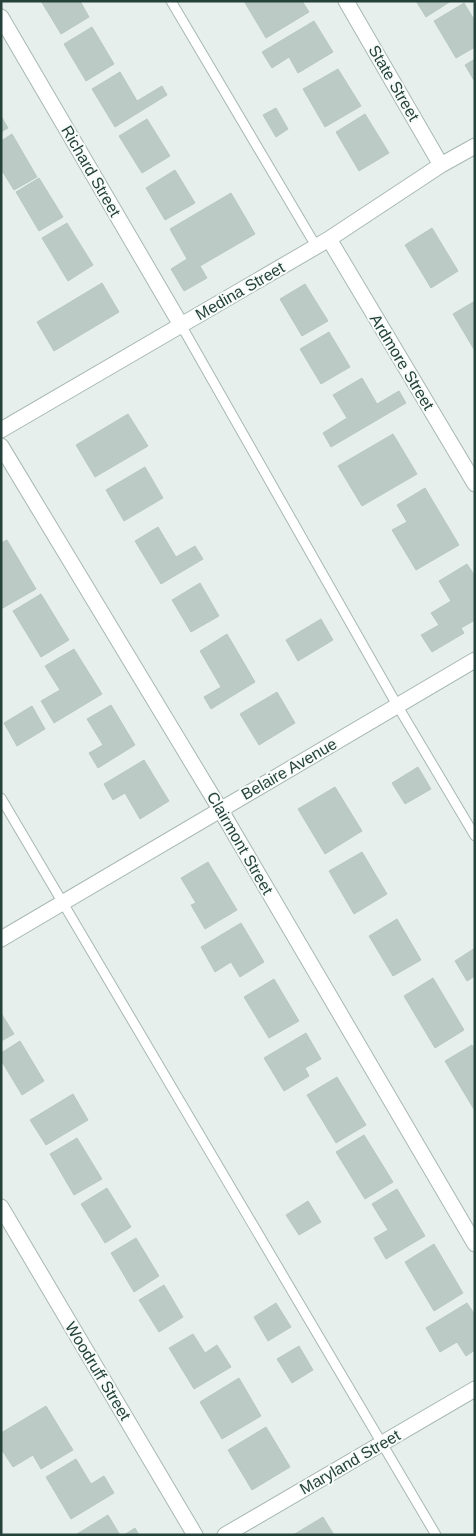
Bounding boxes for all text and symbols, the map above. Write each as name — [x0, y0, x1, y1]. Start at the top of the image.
street label: State Street — [366, 42, 423, 124]
street label: Richard Street — [58, 122, 124, 220]
street label: Medina Street — [193, 258, 288, 323]
street label: Ardmore Street — [367, 311, 438, 413]
street label: Belaire Avenue — [238, 735, 340, 803]
street label: Clairmont Street — [204, 789, 277, 898]
street label: Woodruff Street — [62, 1319, 134, 1424]
street label: Maryland Street — [297, 1426, 404, 1498]

